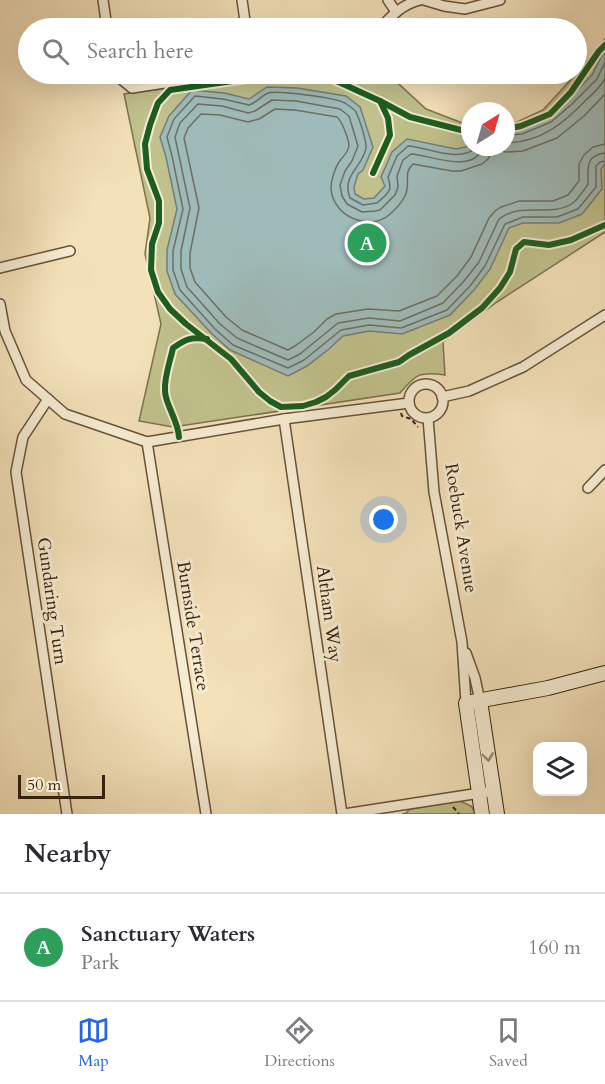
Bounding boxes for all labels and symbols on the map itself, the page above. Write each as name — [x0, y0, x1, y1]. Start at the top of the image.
north arrow — [461, 102, 515, 156]
pin: A — [348, 220, 386, 266]
street label: Roebuck Avenue — [438, 461, 484, 595]
your location — [369, 505, 398, 534]
street label: Gundaring Turn — [31, 536, 73, 667]
street label: Burnside Terrace — [170, 559, 216, 693]
street label: Altham Way — [310, 564, 348, 665]
one-way arrow — [482, 753, 494, 762]
scale bar — [18, 772, 105, 800]

